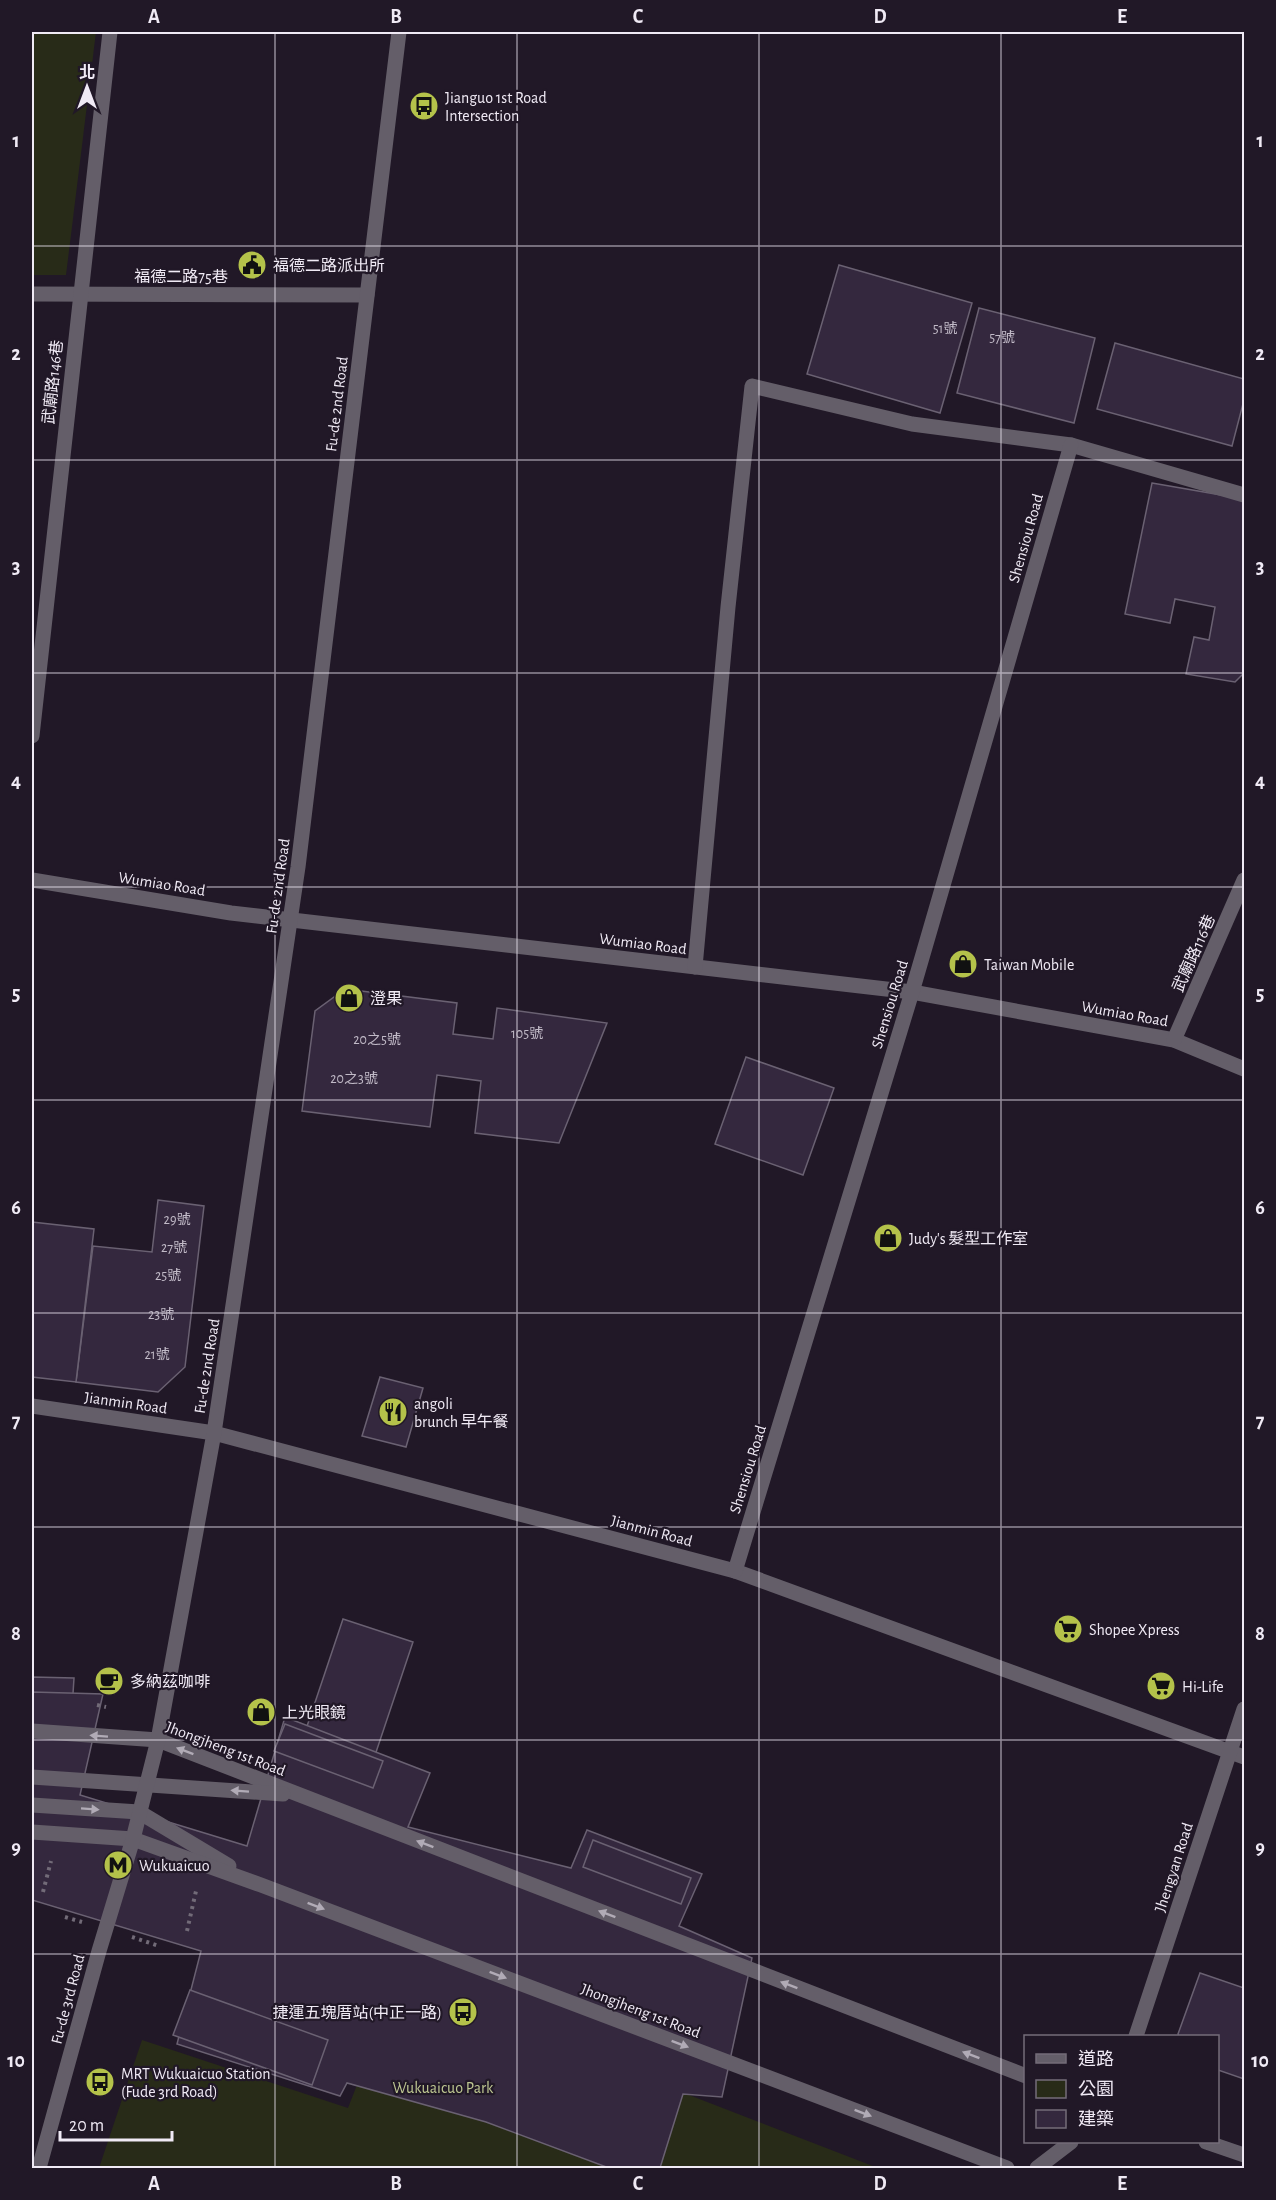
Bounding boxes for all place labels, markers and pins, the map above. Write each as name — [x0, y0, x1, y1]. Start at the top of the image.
bus stop icon: Jianguo 1st Road Intersection — [408, 90, 440, 122]
place label: Jianguo 1st Road Intersection — [445, 90, 547, 124]
public building icon: 福德二路派出所 — [236, 249, 268, 281]
place label: 福德二路派出所 — [273, 257, 385, 274]
shop icon: Taiwan Mobile — [947, 948, 979, 980]
place label: Taiwan Mobile — [984, 957, 1074, 973]
shop icon: 澄果 — [333, 982, 365, 1014]
place label: 澄果 — [370, 990, 402, 1007]
shop icon: Judy's 髮型工作室 — [872, 1222, 904, 1254]
place label: Judy's 髮型工作室 — [909, 1230, 1028, 1248]
restaurant icon: angoli brunch 早午餐 — [377, 1396, 409, 1428]
place label: angoli brunch 早午餐 — [414, 1396, 509, 1430]
supermarket icon: Shopee Xpress — [1052, 1613, 1084, 1645]
place label: Shopee Xpress — [1089, 1622, 1180, 1638]
cafe icon: 多納茲咖啡 — [93, 1665, 125, 1697]
supermarket icon: Hi-Life — [1145, 1670, 1177, 1702]
place label: 多納茲咖啡 — [130, 1673, 210, 1690]
place label: Hi-Life — [1182, 1679, 1224, 1695]
shop icon: 上光眼鏡 — [245, 1696, 277, 1728]
place label: 上光眼鏡 — [282, 1704, 346, 1721]
metro station icon: Wukuaicuo — [102, 1849, 134, 1881]
place label: Wukuaicuo — [139, 1858, 210, 1874]
bus stop icon: 捷運五塊厝站(中正一路) — [447, 1996, 479, 2028]
place label: 捷運五塊厝站(中正一路) — [272, 2004, 442, 2021]
bus stop icon: MRT Wukuaicuo Station (Fude 3rd Road) — [84, 2066, 116, 2098]
place label: MRT Wukuaicuo Station (Fude 3rd Road) — [121, 2066, 271, 2100]

